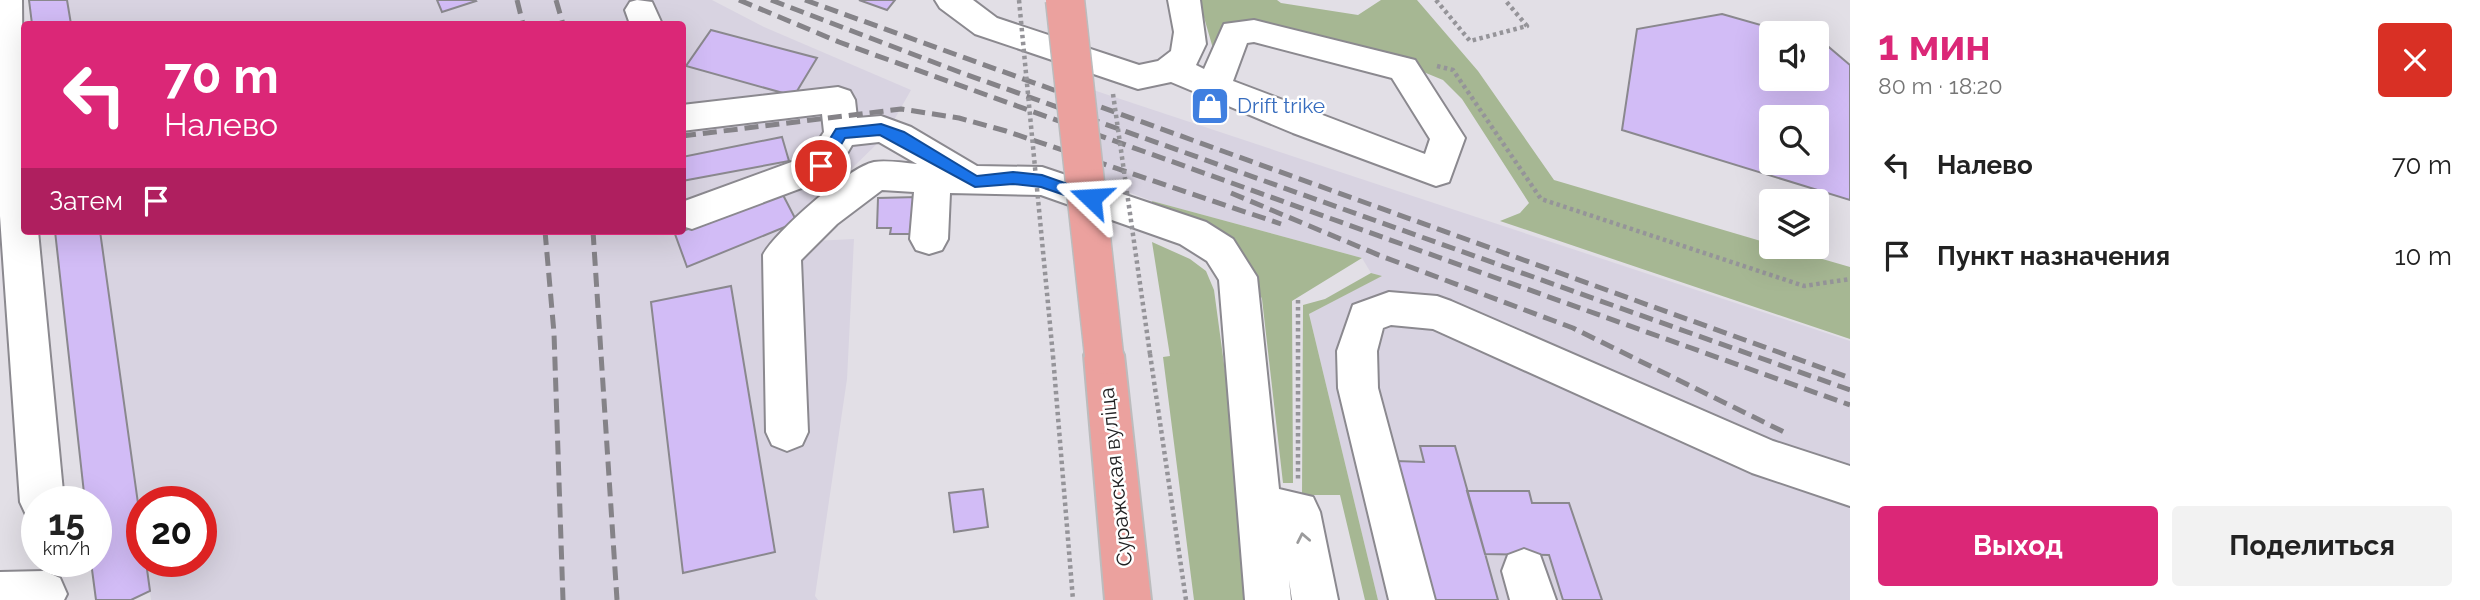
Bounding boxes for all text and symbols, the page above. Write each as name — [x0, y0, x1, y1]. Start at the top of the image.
map controls — [1759, 21, 1829, 259]
button: sound — [1759, 21, 1829, 91]
text: 1 мин — [1878, 21, 1991, 70]
button: close — [2378, 23, 2452, 97]
text: 70 m — [164, 47, 279, 104]
icon: left — [49, 49, 140, 140]
text: 80 m · 18:20 — [1878, 72, 2003, 99]
shop icon: Drift trike — [1189, 85, 1231, 127]
place label: Drift trike — [1237, 93, 1325, 118]
button: search — [1759, 105, 1829, 175]
text: Налево — [164, 106, 278, 143]
pin — [791, 136, 851, 196]
icon: left — [1878, 146, 1916, 184]
icon: arrive — [802, 147, 840, 185]
text: Налево — [1937, 150, 2033, 180]
text: 70 m — [2392, 150, 2452, 180]
position arrow — [1054, 161, 1128, 235]
icon: arrive — [137, 182, 175, 220]
text: Затем — [49, 186, 123, 216]
button: layers — [1759, 189, 1829, 259]
icon: arrive — [1878, 237, 1916, 275]
text: Пункт назначения — [1937, 241, 2170, 271]
text: 10 m — [2394, 241, 2452, 271]
street label: Суражская вуліца — [1094, 386, 1137, 568]
speed limit sign: 20 — [126, 486, 217, 577]
text: 15 — [48, 502, 85, 543]
button: Выход — [1878, 506, 2158, 586]
button: Поделиться — [2172, 506, 2452, 586]
one-way arrow — [1296, 532, 1311, 544]
text: km/h — [43, 538, 90, 559]

